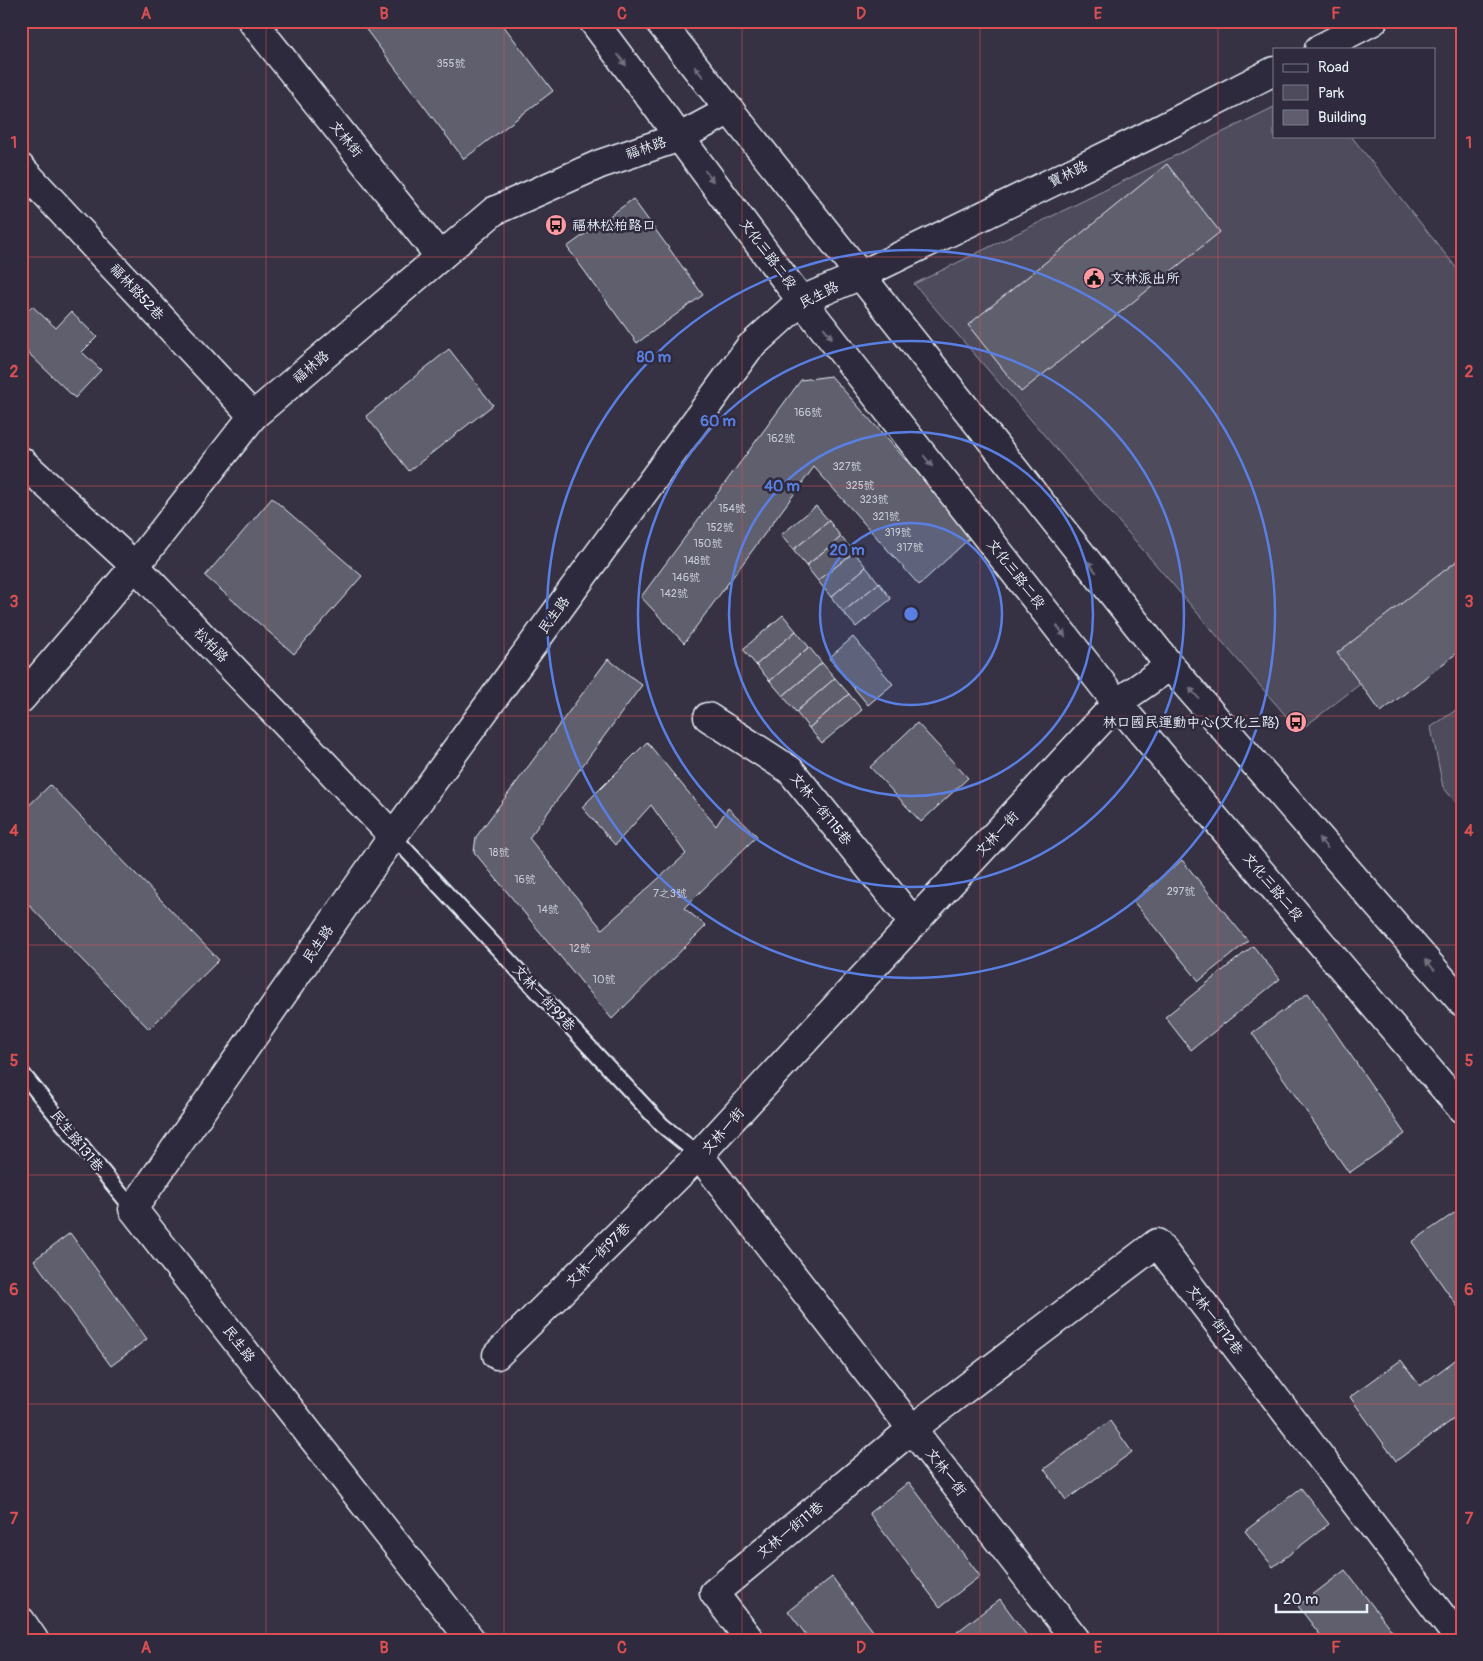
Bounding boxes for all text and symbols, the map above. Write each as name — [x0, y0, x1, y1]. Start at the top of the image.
text: A — [141, 4, 152, 24]
text: B — [379, 4, 389, 24]
text: C — [617, 4, 627, 24]
text: D — [856, 4, 866, 24]
text: E — [1094, 4, 1103, 24]
text: F — [1331, 4, 1341, 24]
legend — [1273, 48, 1436, 138]
one-way arrow — [617, 53, 628, 66]
house number: 355號 — [436, 57, 466, 70]
text: Road — [1318, 58, 1349, 77]
one-way arrow — [694, 66, 705, 79]
text: Park — [1318, 84, 1345, 103]
text: Building — [1318, 108, 1366, 127]
street label: 文林街 — [326, 117, 366, 161]
text: 1 — [11, 133, 17, 153]
street label: 福林路 — [623, 133, 669, 163]
text: 1 — [1466, 133, 1472, 153]
street label: 寶林路 — [1045, 157, 1091, 191]
one-way arrow — [704, 169, 714, 183]
bus stop icon: 福林松柏路口 — [544, 213, 568, 237]
street label: 文化三路二段 — [736, 215, 800, 293]
place label: 福林松柏路口 — [572, 217, 656, 234]
street label: 福林路52巷 — [106, 260, 168, 325]
public building icon: 文林派出所 — [1082, 266, 1106, 290]
place label: 文林派出所 — [1110, 270, 1180, 287]
street label: 民生路 — [796, 278, 842, 312]
one-way arrow — [823, 326, 834, 339]
street label: 福林路 — [289, 347, 333, 387]
text: 80 m — [637, 348, 671, 367]
text: 2 — [10, 362, 19, 382]
text: 2 — [1465, 362, 1474, 382]
house number: 166號 — [794, 406, 822, 419]
text: 60 m — [700, 412, 736, 431]
house number: 162號 — [767, 432, 795, 445]
one-way arrow — [923, 454, 934, 467]
house number: 327號 — [832, 460, 862, 473]
text: 40 m — [764, 477, 800, 496]
house number: 325號 — [845, 479, 875, 492]
house number: 323號 — [859, 493, 889, 506]
house number: 154號 — [718, 502, 746, 515]
house number: 321號 — [872, 510, 900, 523]
house number: 152號 — [706, 521, 734, 534]
house number: 319號 — [884, 526, 912, 539]
street label: 文化三路二段 — [983, 536, 1049, 612]
house number: 150號 — [694, 537, 722, 550]
text: 20 m — [829, 541, 865, 560]
house number: 317號 — [896, 541, 924, 554]
house number: 148號 — [683, 554, 711, 567]
one-way arrow — [1086, 561, 1097, 574]
house number: 146號 — [672, 571, 700, 584]
house number: 142號 — [660, 587, 688, 600]
text: 3 — [10, 592, 19, 612]
text: 3 — [1465, 592, 1474, 612]
street label: 民生路 — [535, 593, 573, 637]
centre of rings — [902, 605, 920, 623]
street label: 松柏路 — [190, 624, 232, 666]
one-way arrow — [1055, 624, 1066, 637]
one-way arrow — [1188, 688, 1200, 700]
bus stop icon: 林口國民運動中心(文化三路) — [1284, 710, 1308, 734]
place label: 林口國民運動中心(文化三路) — [1103, 714, 1280, 731]
street label: 文林一街115巷 — [787, 769, 856, 850]
street label: 文林一街 — [972, 808, 1022, 860]
text: 4 — [9, 821, 19, 841]
text: 4 — [1464, 821, 1474, 841]
one-way arrow — [1318, 836, 1329, 849]
house number: 18號 — [489, 846, 509, 859]
street label: 文化三路二段 — [1239, 849, 1307, 925]
house number: 16號 — [514, 873, 536, 886]
house number: 297號 — [1167, 885, 1195, 898]
house number: 7之3號 — [653, 887, 687, 900]
house number: 14號 — [537, 903, 559, 916]
street label: 民生路 — [299, 922, 337, 966]
house number: 12號 — [569, 942, 591, 955]
one-way arrow — [1424, 960, 1436, 972]
street label: 文林一街99巷 — [509, 961, 580, 1035]
house number: 10號 — [593, 973, 615, 986]
text: 5 — [10, 1051, 19, 1071]
text: 5 — [1465, 1051, 1474, 1071]
street label: 文林一街 — [698, 1104, 748, 1158]
street label: 民生路131巷 — [47, 1107, 108, 1176]
street label: 文林一街97巷 — [562, 1218, 635, 1291]
text: 6 — [9, 1280, 19, 1300]
text: 6 — [1464, 1280, 1474, 1300]
street label: 文林一街12巷 — [1183, 1282, 1247, 1359]
street label: 民生路 — [219, 1322, 259, 1366]
street label: 文林一街 — [922, 1445, 970, 1499]
street label: 文林一街11巷 — [753, 1497, 828, 1562]
text: 7 — [10, 1509, 19, 1529]
text: 7 — [1465, 1509, 1474, 1529]
scale bar — [1276, 1581, 1367, 1613]
text: 20 m — [1283, 1590, 1318, 1609]
text: A — [141, 1638, 152, 1658]
text: B — [379, 1638, 389, 1658]
text: C — [617, 1638, 627, 1658]
text: D — [856, 1638, 866, 1658]
text: E — [1094, 1638, 1103, 1658]
text: F — [1331, 1638, 1341, 1658]

